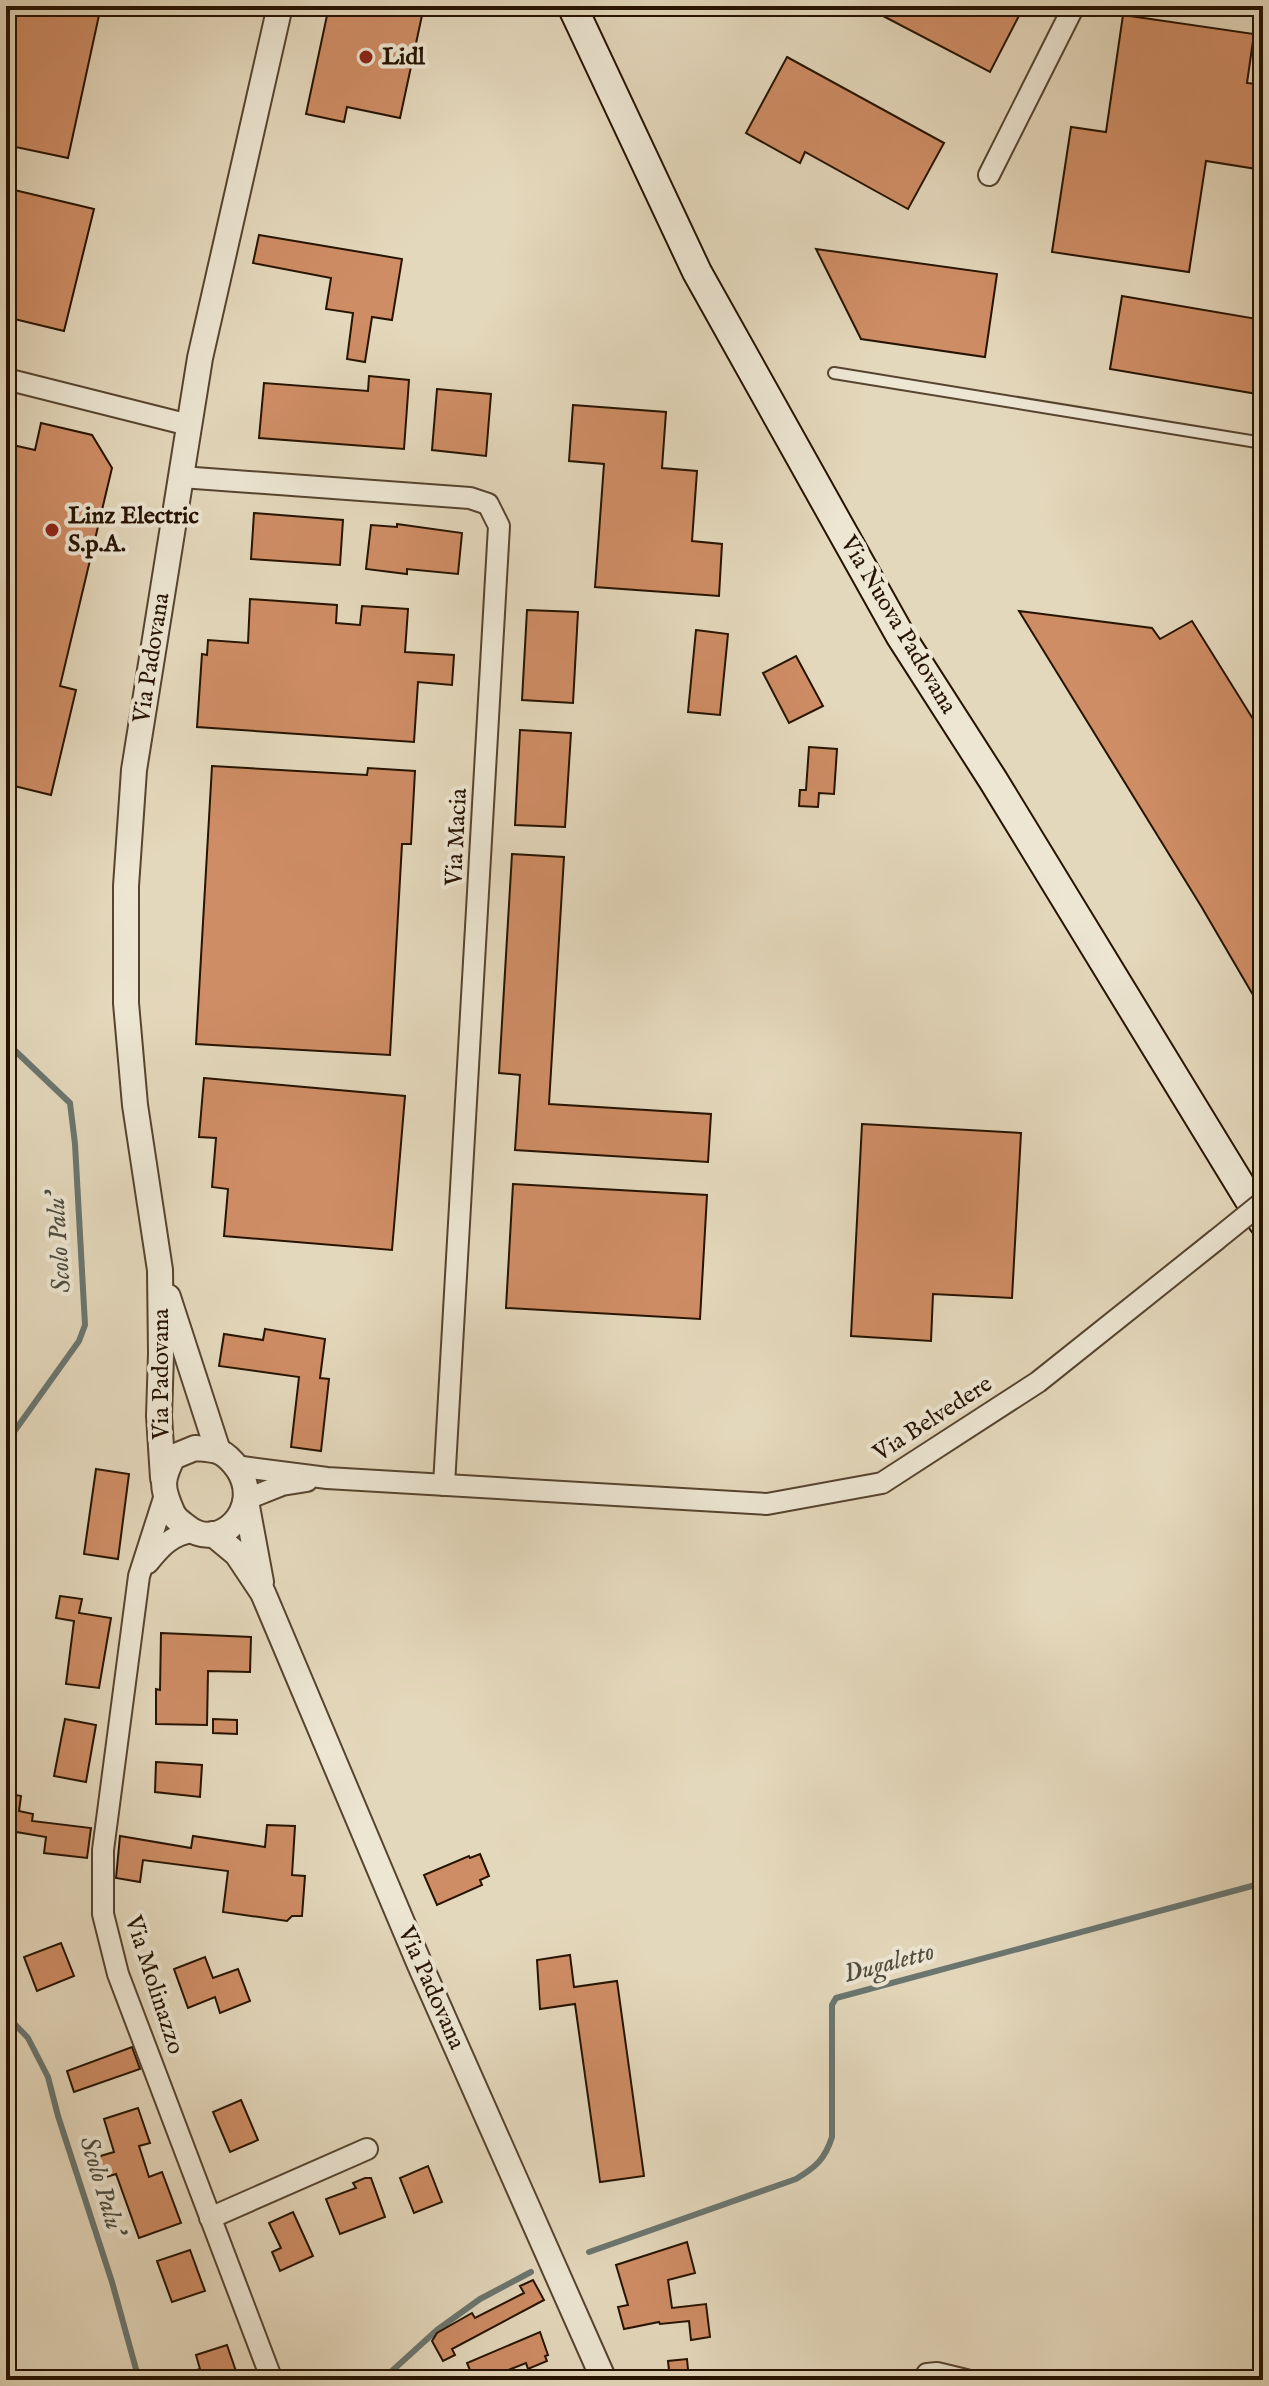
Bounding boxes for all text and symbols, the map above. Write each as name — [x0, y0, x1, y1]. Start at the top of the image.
place label: Lidl — [382, 42, 425, 73]
marker: Lidl — [357, 48, 375, 66]
place label: Linz Electric S.p.A. — [68, 501, 199, 560]
marker: Linz Electric S.p.A. — [43, 521, 61, 539]
street label: Via Nuova Padovana — [832, 529, 964, 720]
street label: Via Padovana — [126, 590, 178, 726]
street label: Via Macia — [439, 787, 475, 888]
water label: Scolo Palu' — [39, 1187, 79, 1294]
street label: Via Padovana — [146, 1308, 177, 1441]
street label: Via Belvedere — [867, 1369, 999, 1470]
street label: Via Molinazzo — [117, 1911, 191, 2058]
street label: Via Padovana — [390, 1921, 472, 2055]
water label: Dugaletto — [840, 1935, 938, 1992]
water label: Scolo Palu' — [71, 2132, 134, 2242]

